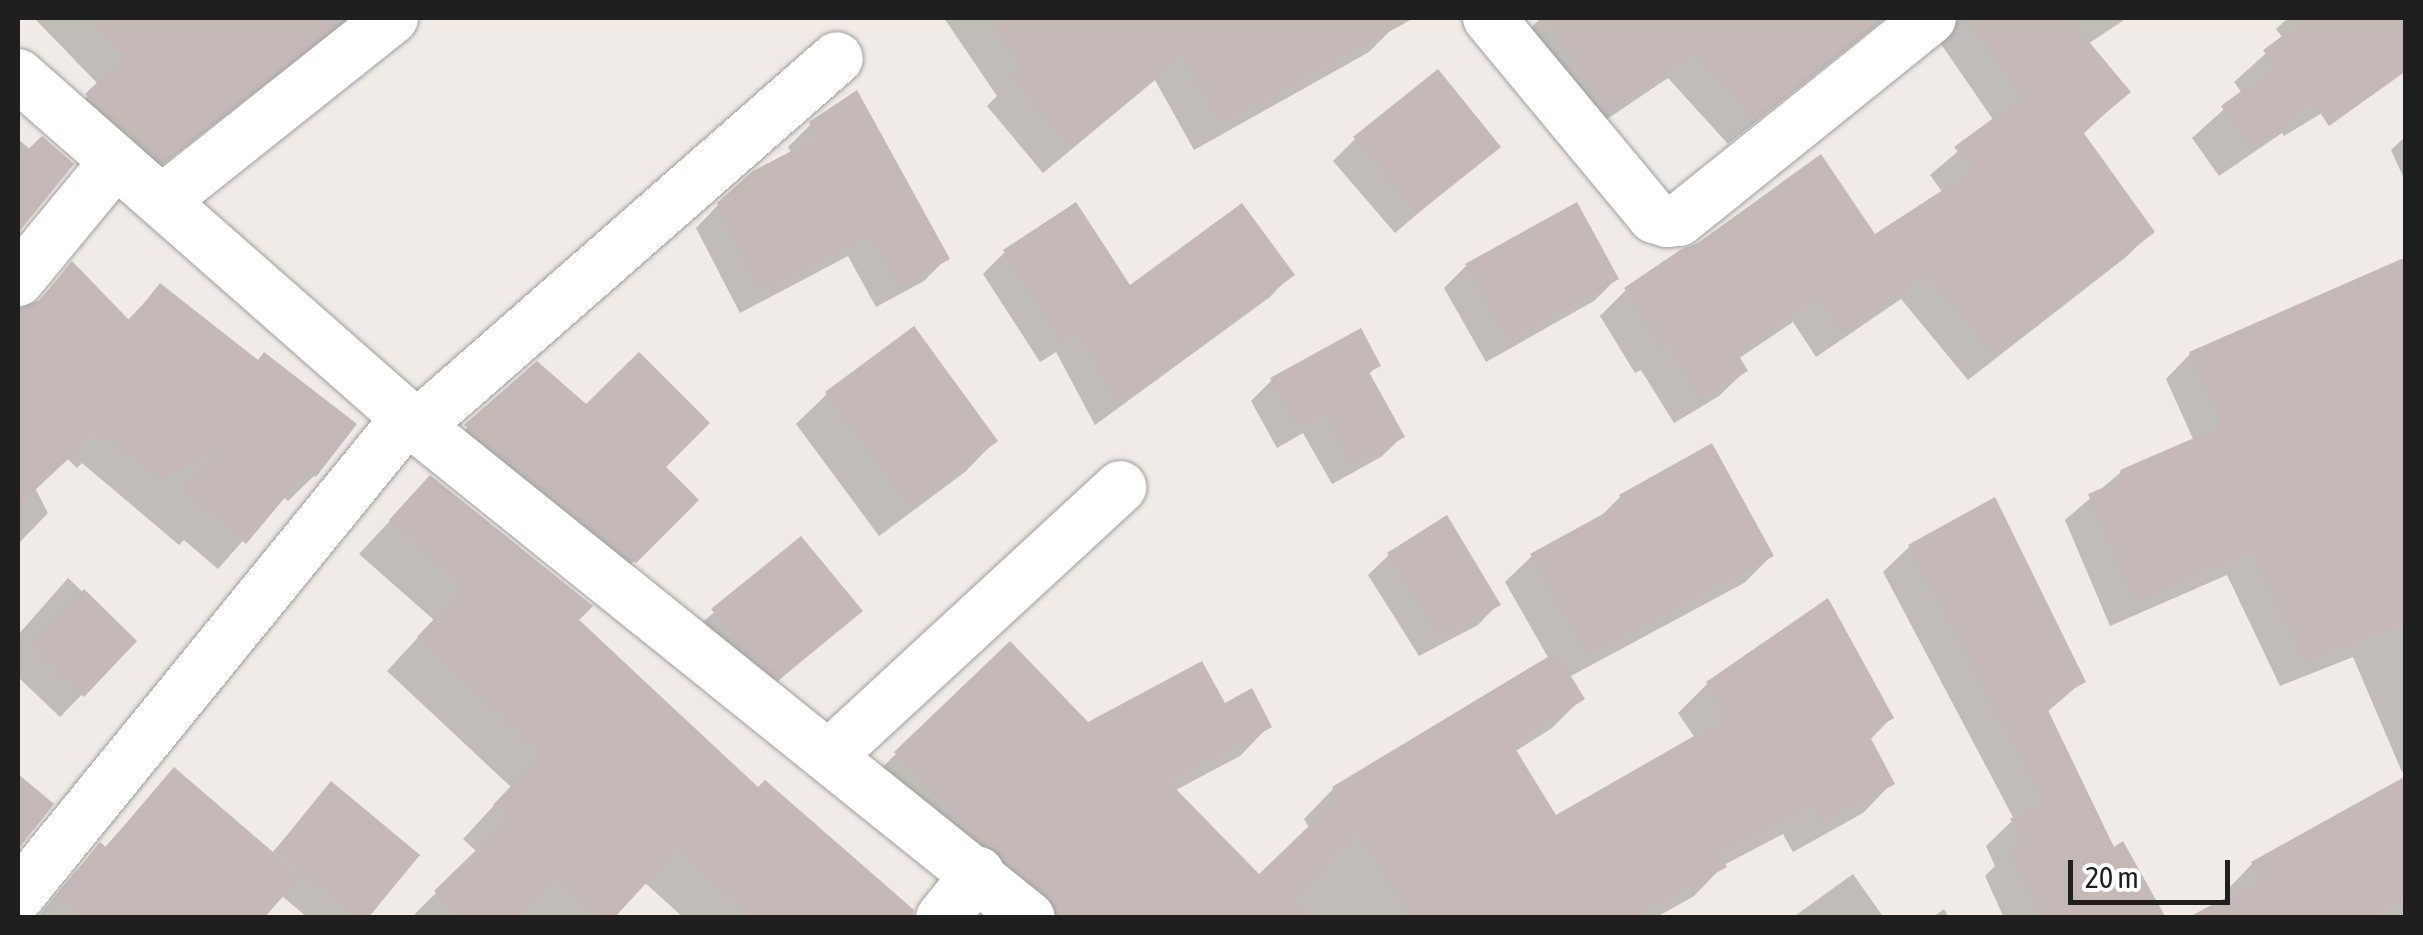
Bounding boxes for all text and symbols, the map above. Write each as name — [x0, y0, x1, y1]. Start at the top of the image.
scale bar — [2073, 840, 2236, 902]
text: 20 m — [2085, 860, 2139, 894]

